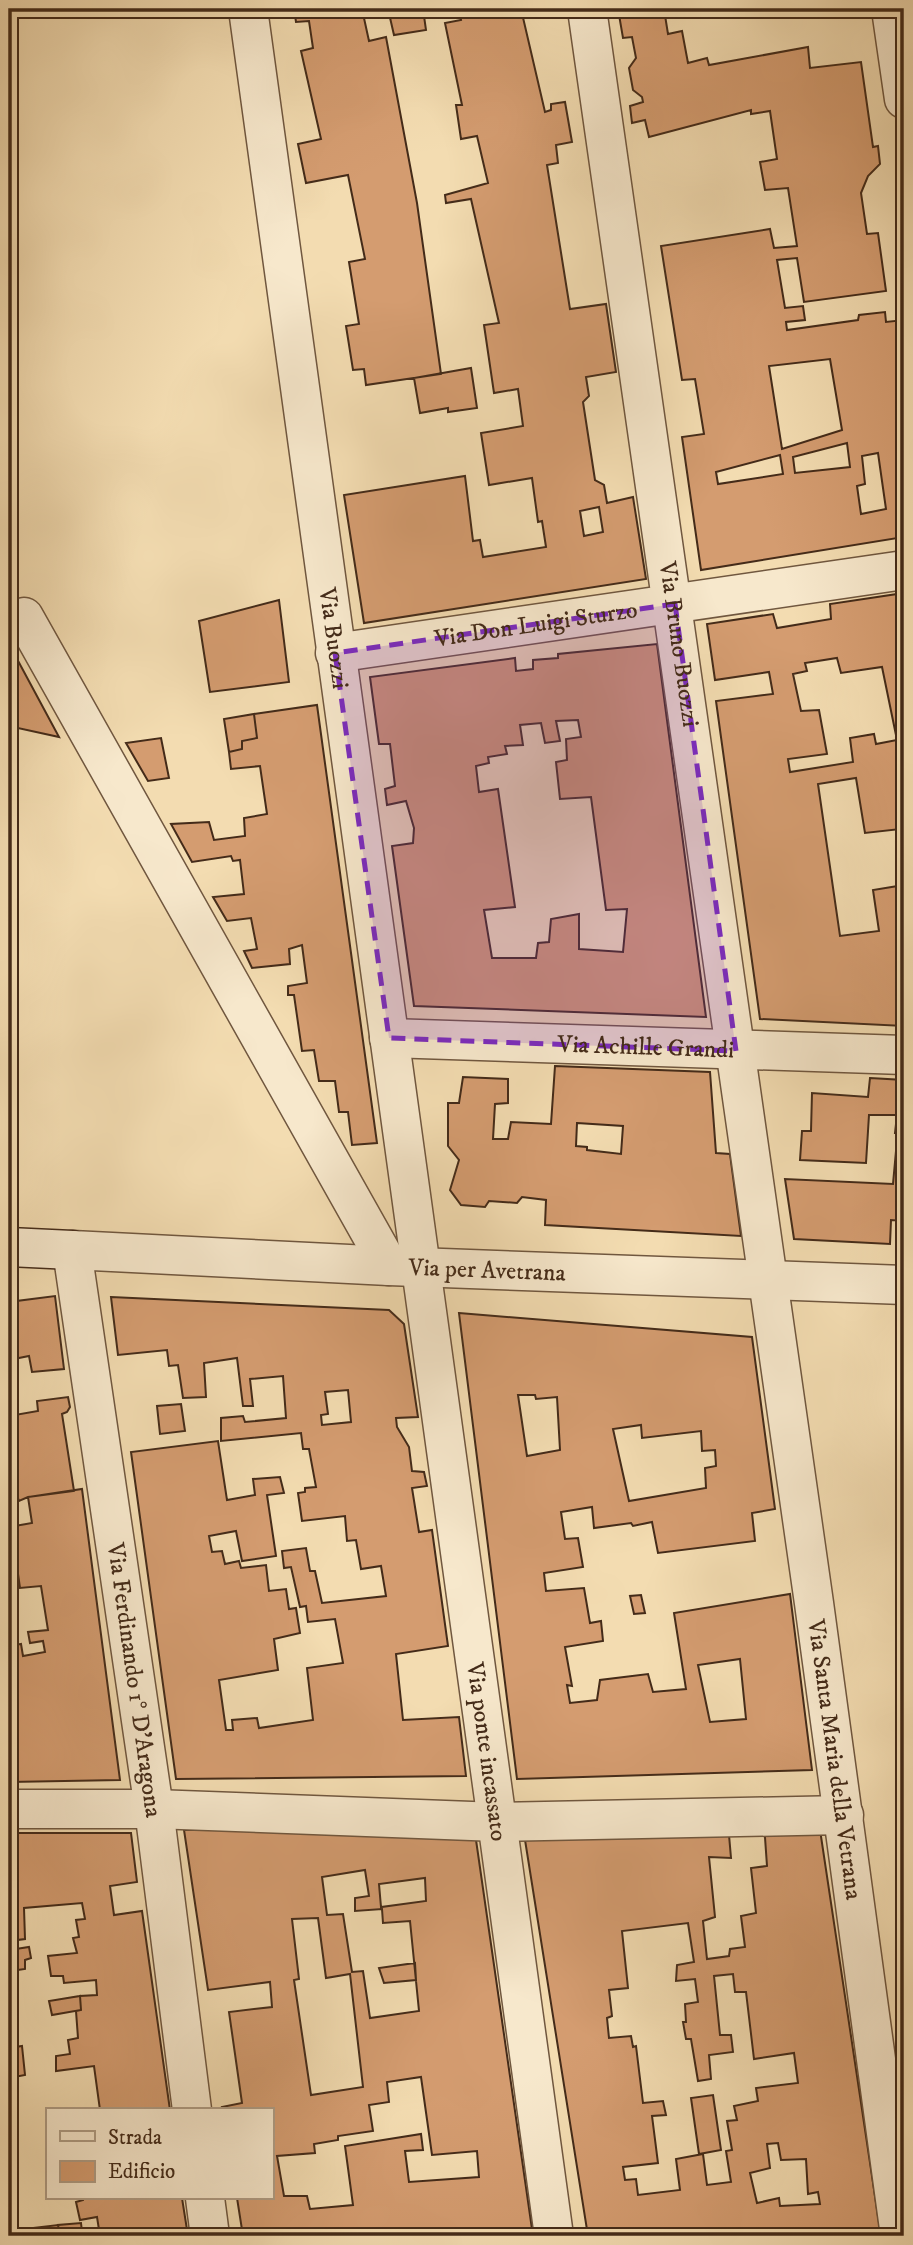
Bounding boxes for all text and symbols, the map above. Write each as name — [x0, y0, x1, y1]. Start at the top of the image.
street label: Via Bruno Buozzi — [652, 559, 705, 729]
street label: Via Buozzi — [312, 585, 355, 691]
street label: Via Don Luigi Sturzo — [432, 595, 640, 654]
street label: Via Achille Grandi — [556, 1030, 735, 1065]
street label: Via per Avetrana — [407, 1253, 567, 1289]
street label: Via Ferdinando 1° D'Aragona — [100, 1540, 168, 1820]
street label: Via Santa Maria della Vetrana — [800, 1617, 868, 1902]
street label: Via ponte incassato — [459, 1659, 514, 1843]
legend — [46, 2108, 273, 2200]
text: Strada — [108, 2125, 162, 2151]
text: Edificio — [108, 2159, 175, 2185]

